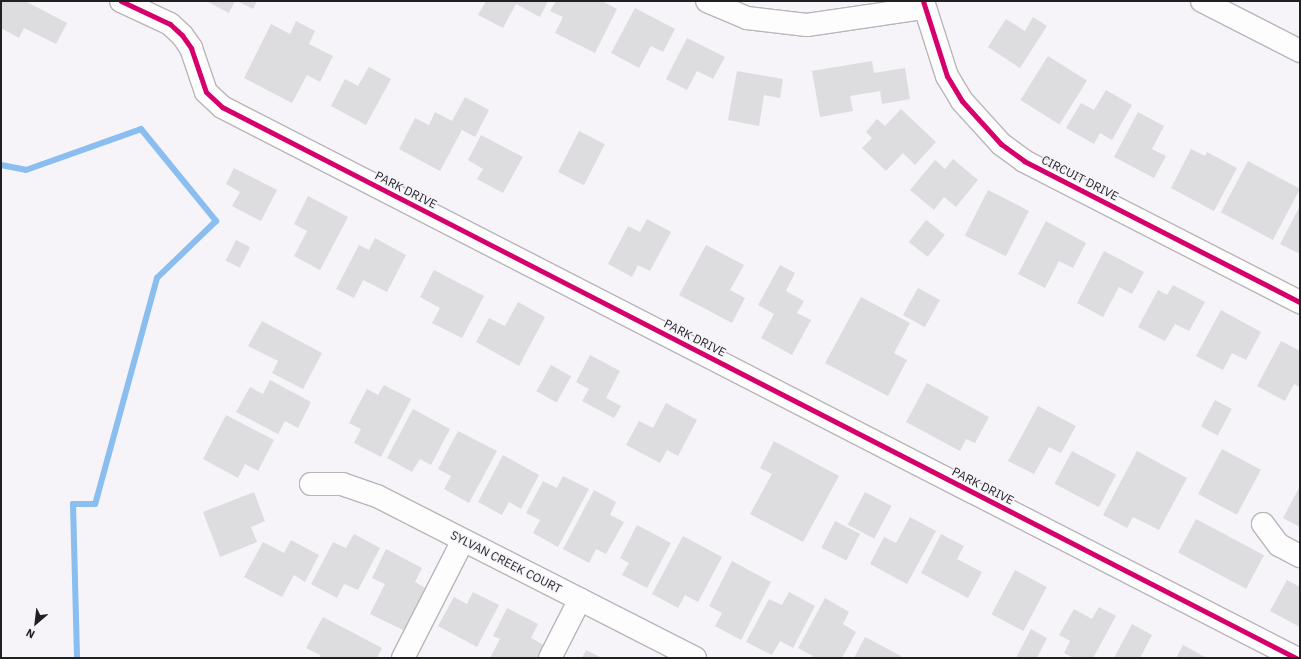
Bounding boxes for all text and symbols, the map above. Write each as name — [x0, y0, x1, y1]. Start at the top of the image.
street label: CIRCUIT DRIVE — [1039, 152, 1121, 204]
street label: PARK DRIVE — [373, 168, 439, 212]
street label: PARK DRIVE — [662, 316, 728, 360]
street label: PARK DRIVE — [950, 464, 1016, 508]
street label: SYLVAN CREEK COURT — [448, 528, 564, 596]
north arrow — [16, 603, 56, 643]
text: N — [24, 626, 37, 642]

